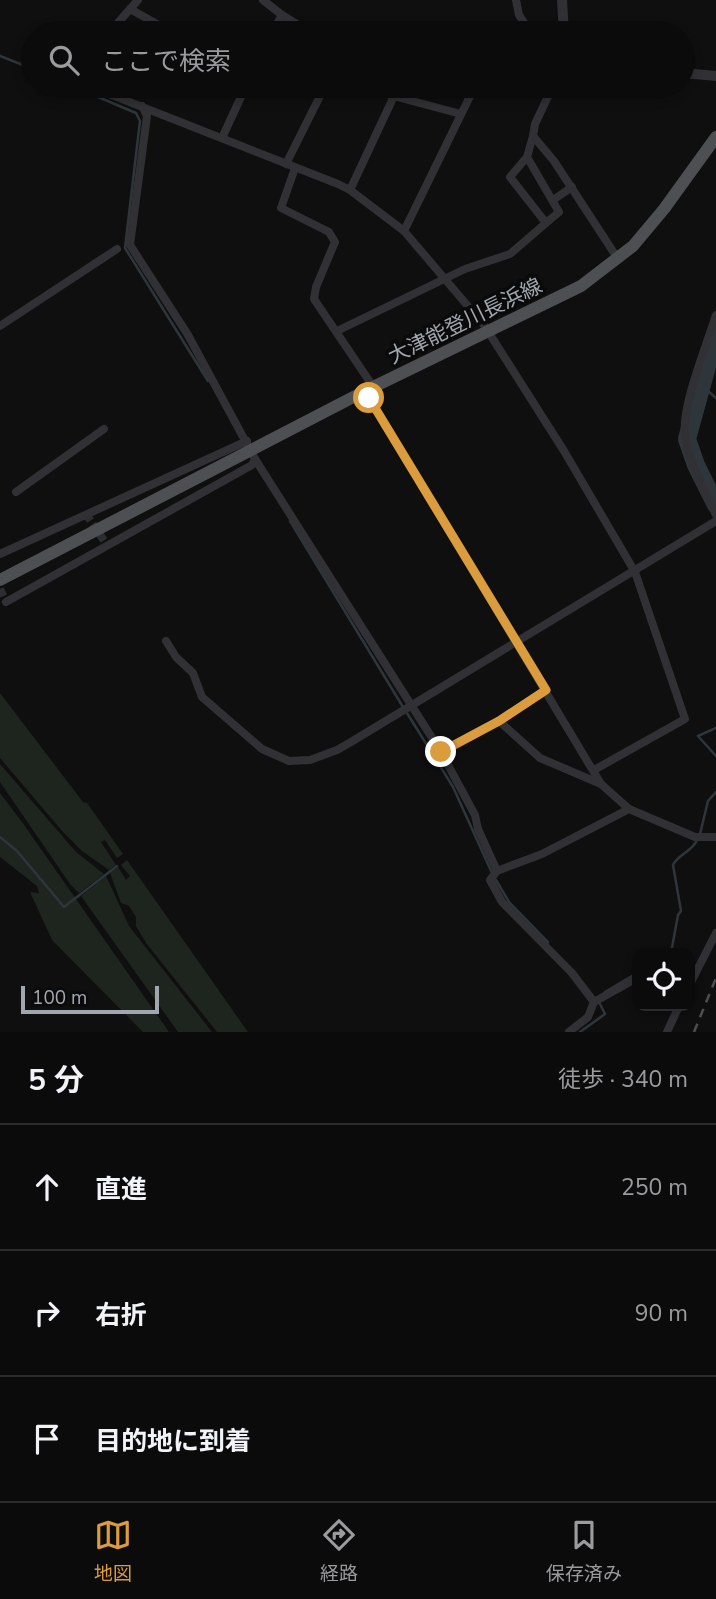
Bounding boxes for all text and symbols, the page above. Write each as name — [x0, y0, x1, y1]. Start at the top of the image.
search box — [21, 21, 695, 98]
icon: search — [45, 41, 83, 79]
text: ここで検索 — [101, 44, 231, 79]
street label: 大津能登川長浜線 — [383, 272, 547, 370]
route start — [353, 382, 384, 413]
route end — [425, 736, 456, 767]
map controls — [632, 948, 695, 1011]
button: locate — [632, 948, 695, 1011]
scale bar — [21, 983, 159, 1015]
text: 100 m — [32, 985, 87, 1011]
text: 5 分 — [28, 1060, 84, 1101]
text: 徒歩 · 340 m — [558, 1064, 688, 1095]
icon: ahead — [28, 1168, 66, 1206]
text: 直進 — [95, 1172, 147, 1207]
text: 250 m — [621, 1172, 688, 1203]
icon: right — [28, 1294, 66, 1332]
text: 右折 — [95, 1298, 147, 1333]
text: 90 m — [635, 1298, 688, 1329]
icon: arrive — [28, 1420, 66, 1458]
text: 目的地に到着 — [95, 1424, 251, 1459]
tab: 地図 — [94, 1516, 132, 1587]
tab: 経路 — [320, 1516, 358, 1587]
tab: 保存済み — [546, 1516, 622, 1587]

